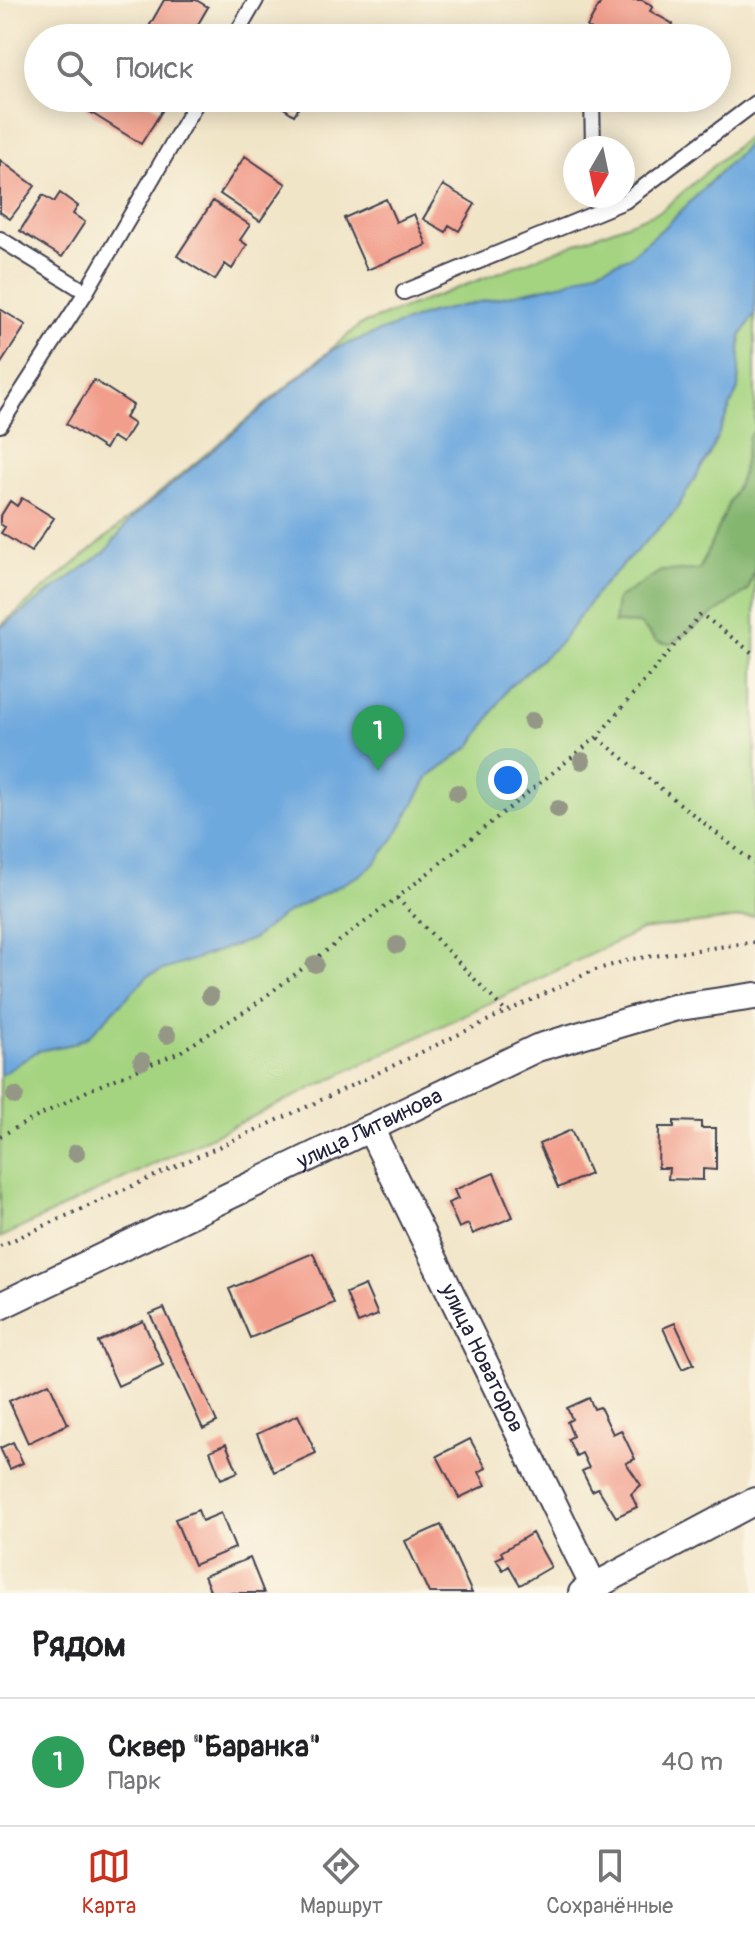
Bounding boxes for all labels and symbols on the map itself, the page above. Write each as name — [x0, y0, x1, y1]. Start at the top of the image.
north arrow — [563, 136, 635, 208]
pin: 1 — [352, 705, 404, 771]
your location — [488, 760, 528, 800]
street label: улица Литвинова — [291, 1082, 447, 1176]
street label: улица Новаторов — [434, 1278, 530, 1437]

